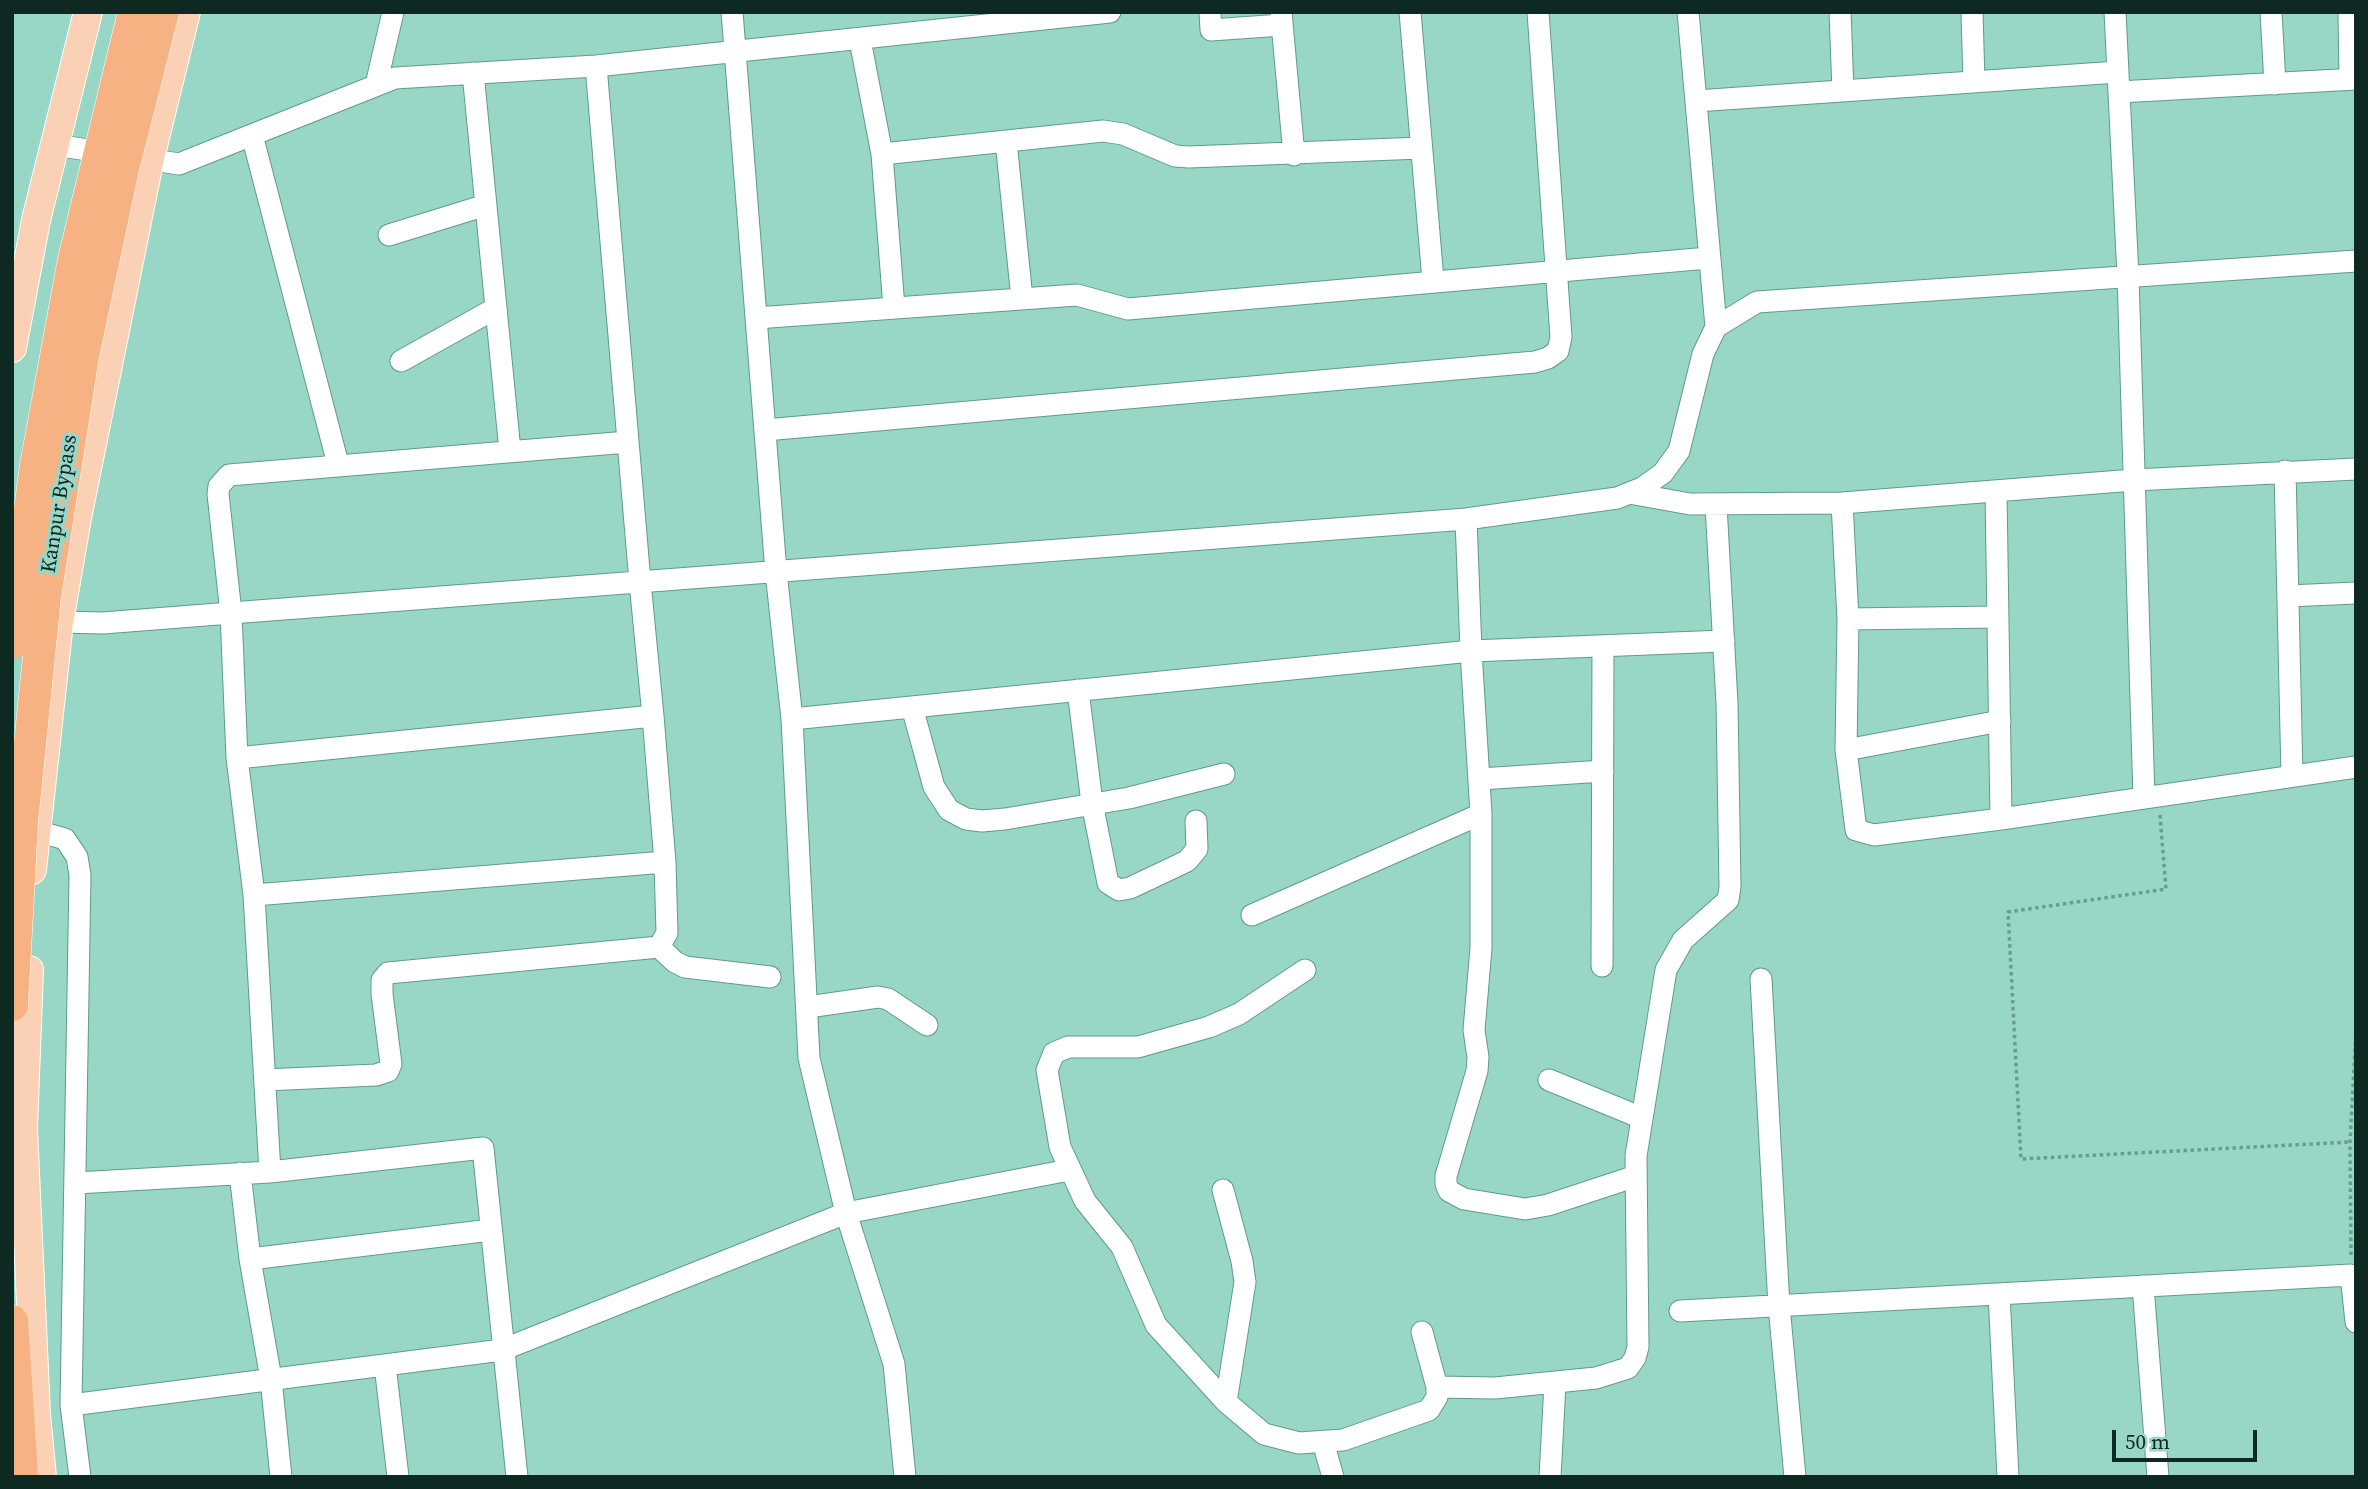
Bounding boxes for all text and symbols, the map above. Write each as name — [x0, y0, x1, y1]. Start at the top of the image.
street label: Kanpur Bypass — [37, 433, 83, 575]
scale bar — [2116, 1416, 2261, 1460]
text: 50 m — [2125, 1427, 2170, 1456]

